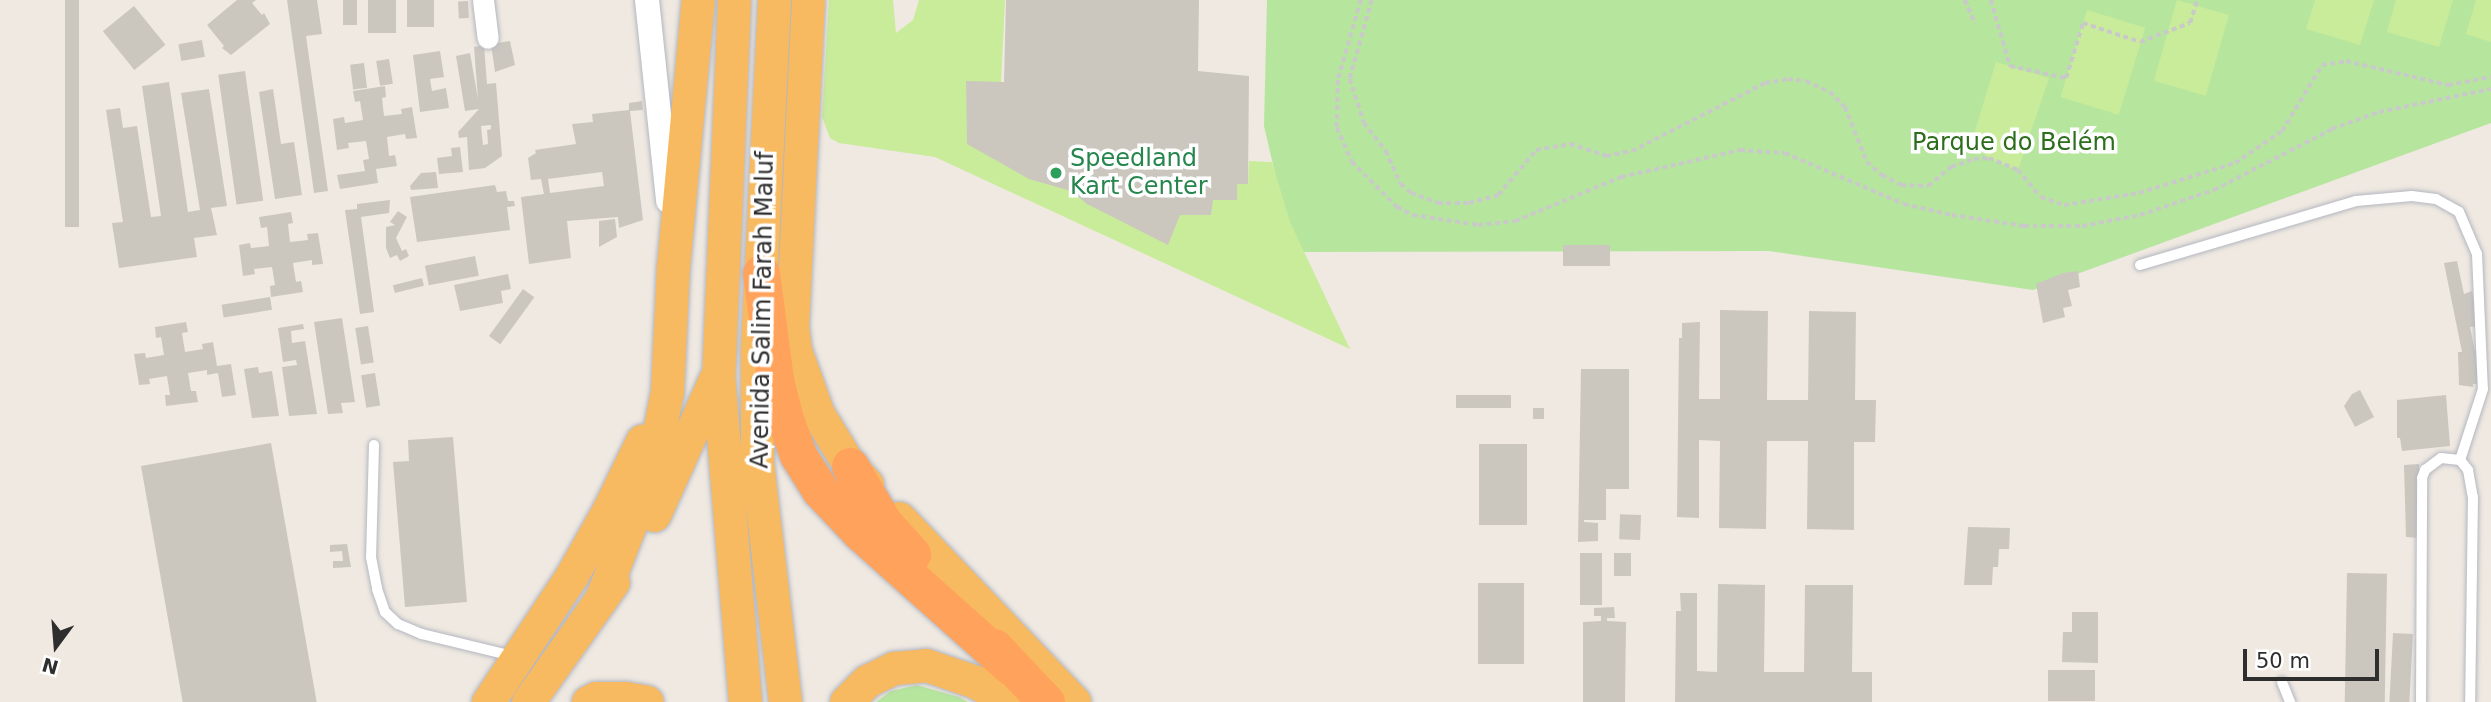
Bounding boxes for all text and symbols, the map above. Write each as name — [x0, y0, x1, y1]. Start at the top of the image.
park label: Parque do Belém — [1912, 129, 2116, 157]
place label: Speedland Kart Center — [1070, 145, 1208, 201]
street label: Avenida Salim Farah Maluf — [746, 151, 780, 469]
marker: Speedland Kart Center — [1048, 165, 1064, 181]
north arrow — [21, 611, 91, 681]
scale bar — [2246, 636, 2382, 680]
text: 50 m — [2256, 649, 2310, 673]
text: N — [40, 653, 61, 679]

